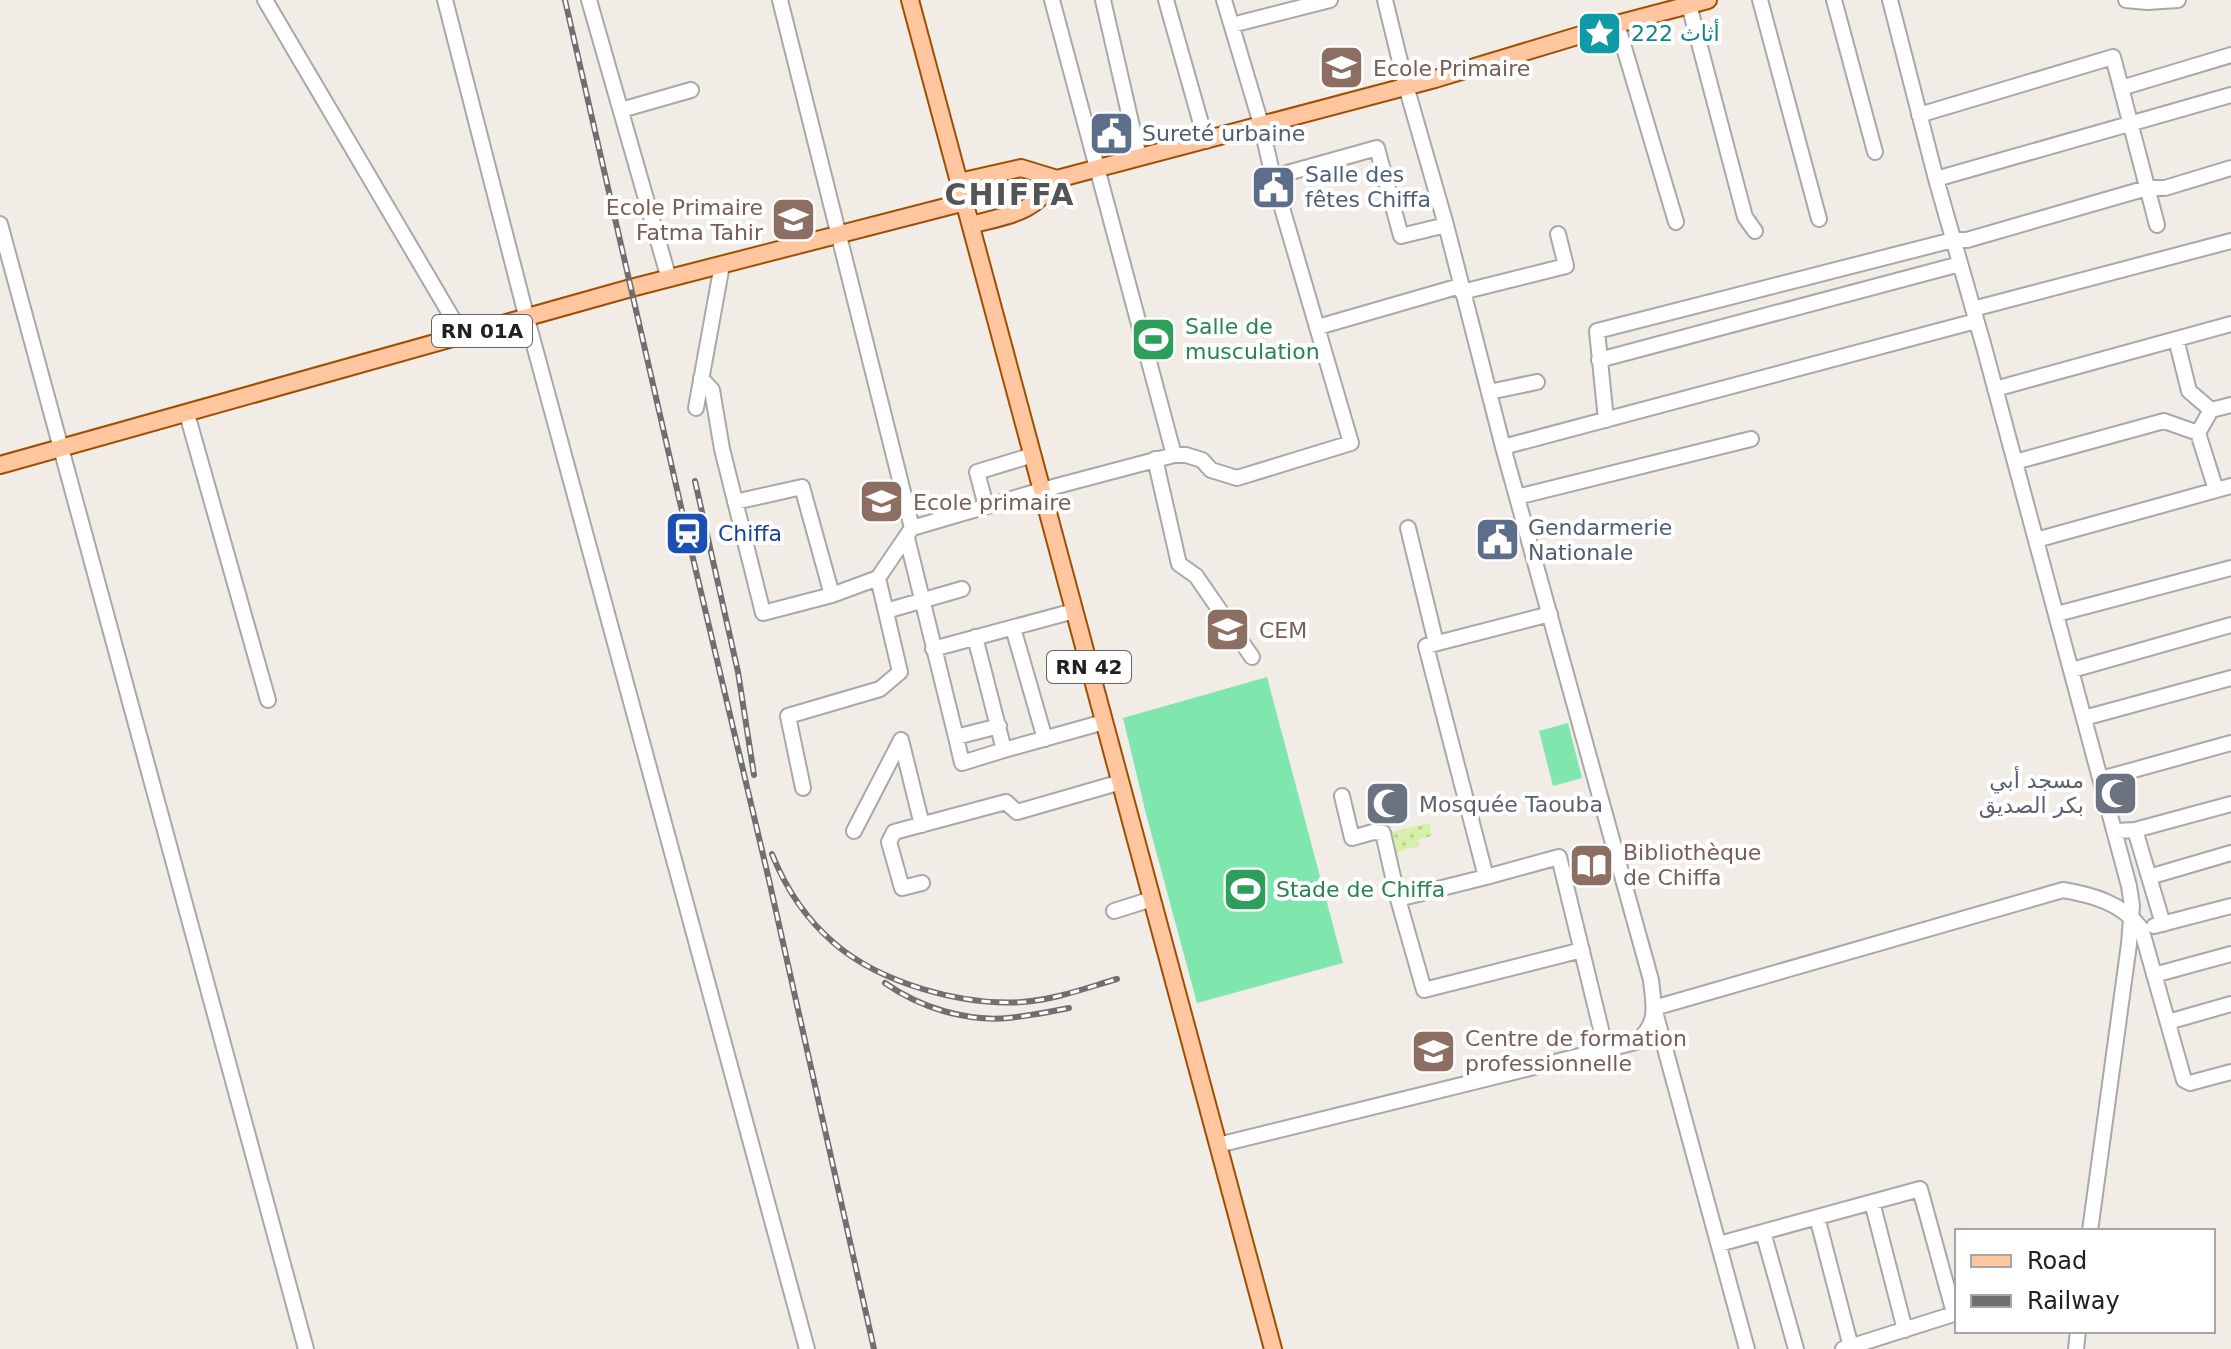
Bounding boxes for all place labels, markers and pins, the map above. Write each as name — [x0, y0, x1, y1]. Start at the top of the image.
place icon: أثاث 222 — [1576, 9, 1624, 57]
place label: أثاث 222 — [1631, 19, 1720, 46]
school or university icon: Ecole Primaire — [1318, 44, 1366, 92]
place label: Ecole Primaire — [1373, 56, 1530, 81]
public building icon: Sureté urbaine — [1087, 109, 1135, 157]
place label: Sureté urbaine — [1142, 121, 1305, 146]
place label: Salle des fêtes Chiffa — [1305, 162, 1431, 212]
public building icon: Salle des fêtes Chiffa — [1250, 163, 1298, 211]
place label: Ecole Primaire Fatma Tahir — [606, 195, 764, 245]
school or university icon: Ecole Primaire Fatma Tahir — [770, 196, 818, 244]
place label: Salle de musculation — [1185, 314, 1320, 364]
sports icon: Salle de musculation — [1130, 315, 1178, 363]
school or university icon: Ecole primaire — [858, 478, 906, 526]
place label: Ecole primaire — [913, 490, 1071, 515]
station icon: Chiffa — [663, 509, 711, 557]
place label: Gendarmerie Nationale — [1528, 515, 1672, 565]
public building icon: Gendarmerie Nationale — [1473, 516, 1521, 564]
place label: Chiffa — [718, 521, 782, 546]
school or university icon: CEM — [1204, 606, 1252, 654]
place label: CEM — [1259, 618, 1307, 643]
place label: مسجد أبي بكر الصديق — [1979, 766, 2084, 819]
mosque icon: مسجد أبي بكر الصديق — [2091, 769, 2139, 817]
mosque icon: Mosquée Taouba — [1364, 780, 1412, 828]
place label: Mosquée Taouba — [1419, 792, 1603, 817]
place label: Bibliothèque de Chiffa — [1623, 840, 1761, 890]
library icon: Bibliothèque de Chiffa — [1568, 841, 1616, 889]
sports icon: Stade de Chiffa — [1221, 865, 1269, 913]
place label: Stade de Chiffa — [1276, 877, 1445, 902]
place label: Centre de formation professionnelle — [1465, 1026, 1687, 1076]
school or university icon: Centre de formation professionnelle — [1410, 1027, 1458, 1075]

